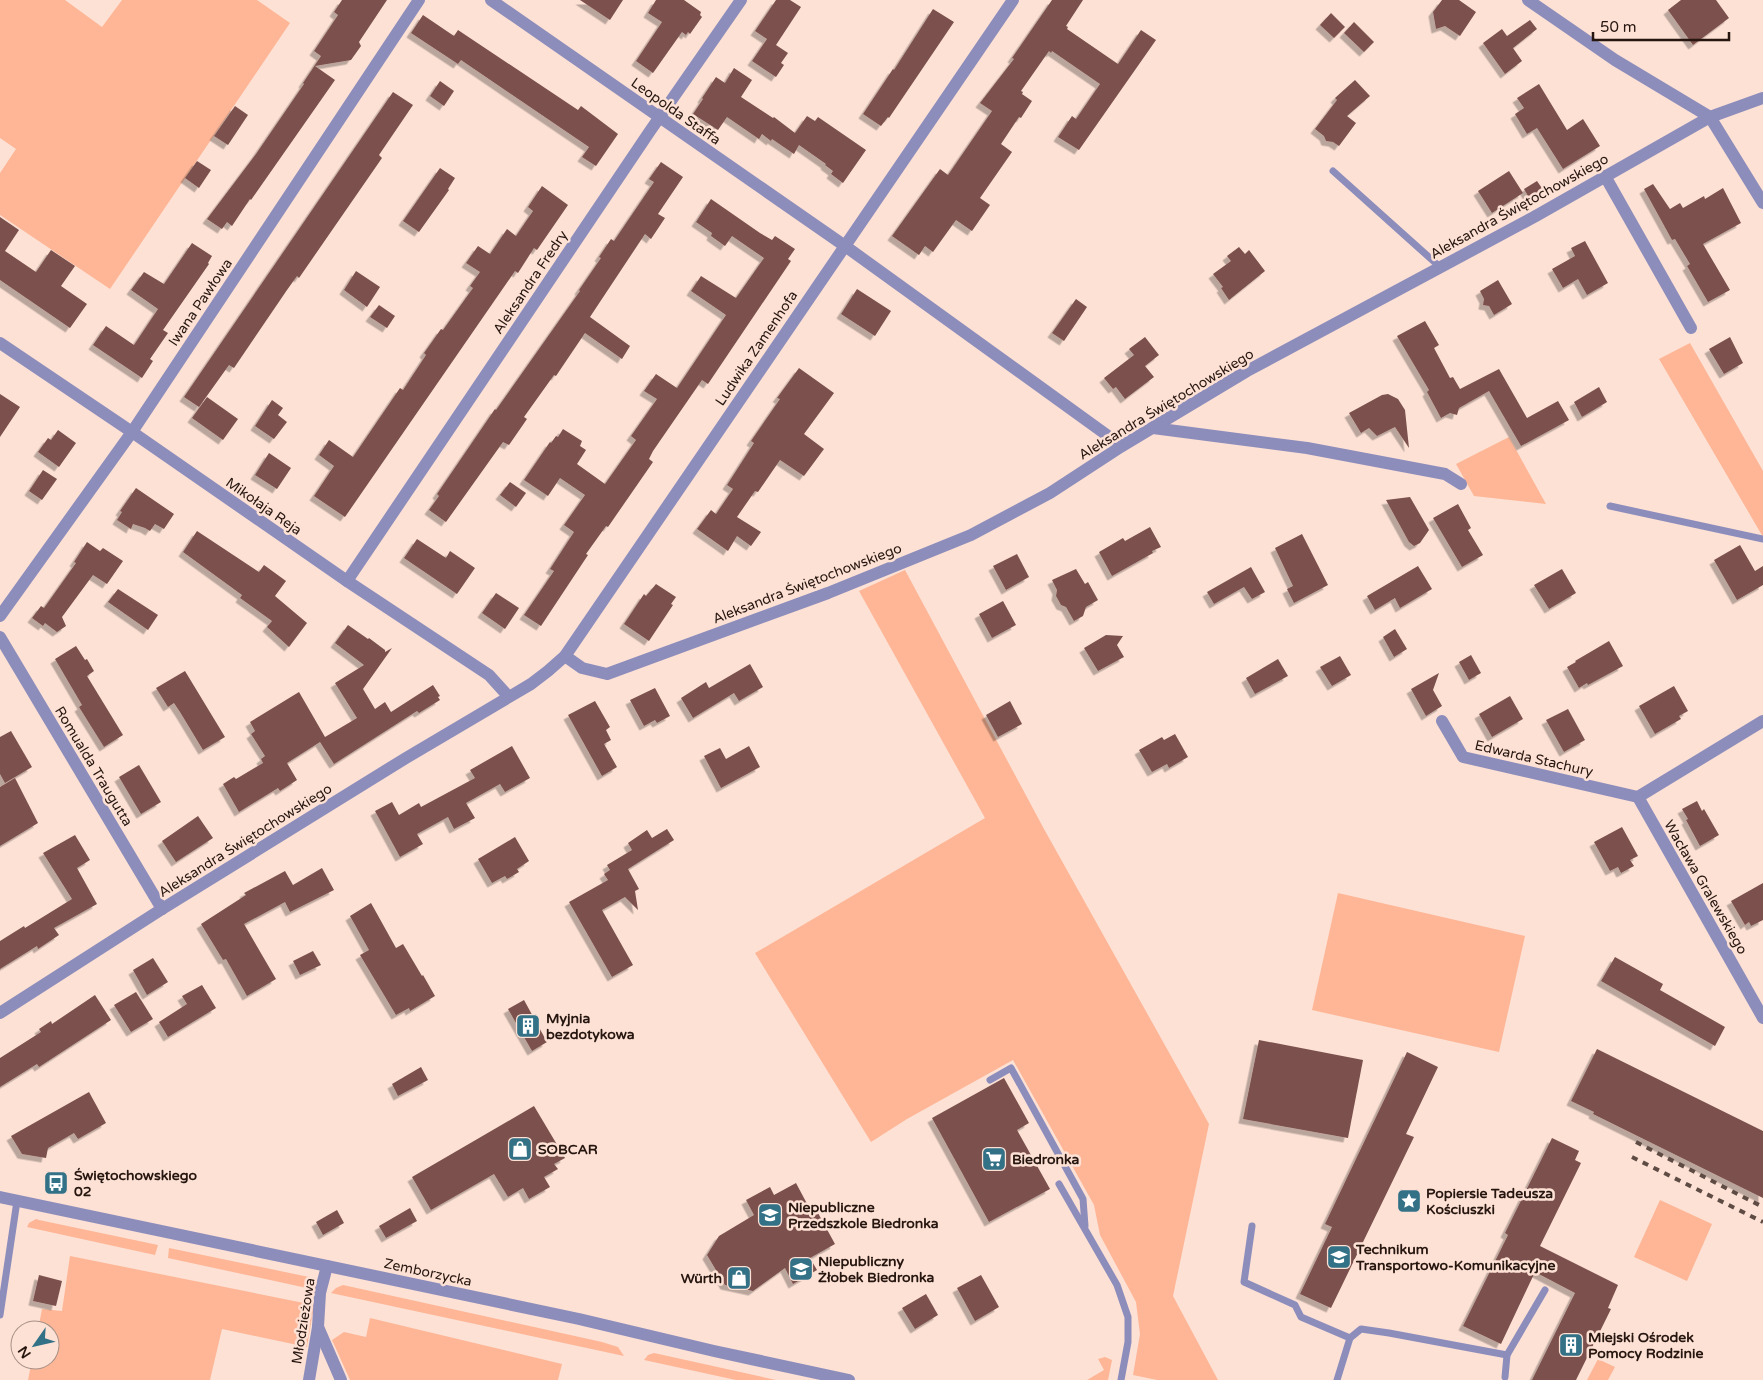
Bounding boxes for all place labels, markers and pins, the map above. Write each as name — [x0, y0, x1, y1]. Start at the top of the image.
place label: Myjnia bezdotykowa — [546, 1010, 635, 1043]
building icon: Myjnia bezdotykowa — [515, 1013, 541, 1039]
shop icon: SOBCAR — [507, 1136, 533, 1162]
place label: SOBCAR — [538, 1141, 598, 1158]
supermarket icon: Biedronka — [981, 1146, 1007, 1172]
place label: Biedronka — [1012, 1151, 1080, 1168]
place label: Świętochowskiego 02 — [74, 1167, 198, 1200]
bus stop icon: Świętochowskiego 02 — [43, 1170, 69, 1196]
place label: Popiersie Tadeusza Kościuszki — [1426, 1185, 1553, 1218]
place icon: Popiersie Tadeusza Kościuszki — [1396, 1188, 1422, 1214]
place label: Niepubliczne Przedszkole Biedronka — [788, 1199, 939, 1232]
school or university icon: Niepubliczne Przedszkole Biedronka — [757, 1202, 783, 1228]
place label: Technikum Transportowo-Komunikacyjne — [1355, 1241, 1555, 1274]
school or university icon: Technikum Transportowo-Komunikacyjne — [1326, 1244, 1352, 1270]
place label: Niepubliczny Żłobek Biedronka — [818, 1253, 935, 1286]
school or university icon: Niepubliczny Żłobek Biedronka — [788, 1256, 814, 1282]
shop icon: Würth — [726, 1265, 752, 1291]
place label: Würth — [681, 1270, 722, 1287]
place label: Miejski Ośrodek Pomocy Rodzinie — [1588, 1329, 1703, 1362]
building icon: Miejski Ośrodek Pomocy Rodzinie — [1558, 1332, 1584, 1358]

